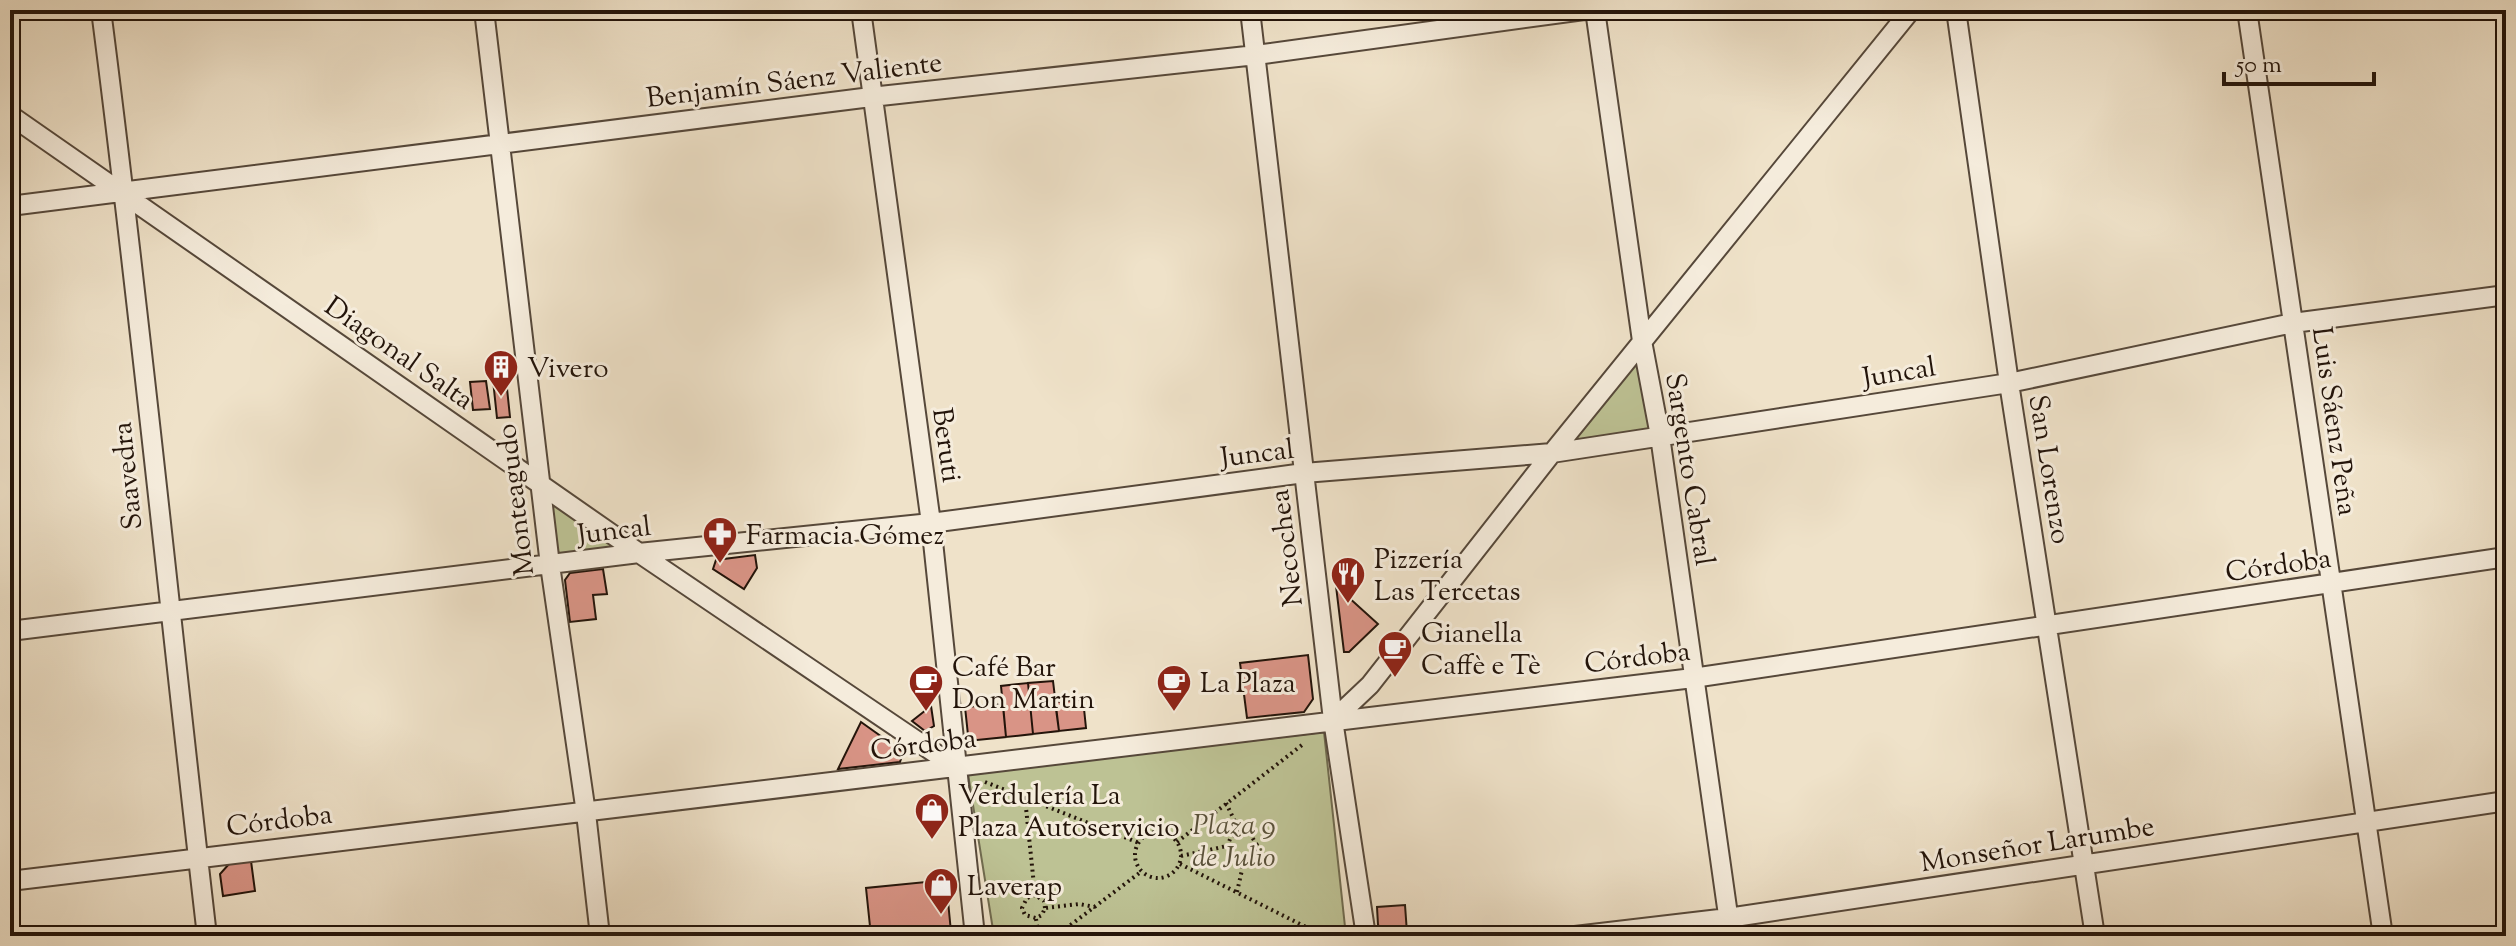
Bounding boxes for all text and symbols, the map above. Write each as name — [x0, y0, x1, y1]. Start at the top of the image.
scale bar — [2224, 36, 2374, 86]
street label: Benjamín Sáenz Valiente — [644, 44, 945, 120]
text: 50 m — [2234, 49, 2282, 83]
street label: Diagonal Salta — [315, 288, 481, 421]
street label: Luis Sáenz Peña — [2300, 324, 2366, 519]
building icon: Vivero — [482, 348, 520, 398]
street label: Juncal — [1858, 348, 1939, 400]
place label: Vivero — [527, 350, 608, 390]
street label: Sargento Cabral — [1653, 370, 1723, 569]
street label: San Lorenzo — [2017, 392, 2080, 547]
street label: Beruti — [920, 406, 970, 485]
street label: Saavedra — [103, 420, 155, 531]
street label: Monteagudo — [488, 421, 546, 578]
street label: Juncal — [1216, 431, 1297, 480]
street label: Necochea — [1261, 487, 1315, 608]
street label: Juncal — [573, 508, 654, 557]
pharmacy icon: Farmacia Gómez — [701, 515, 739, 565]
place label: Farmacia Gómez — [746, 517, 944, 557]
street label: Córdoba — [2223, 540, 2334, 594]
place label: Pizzería Las Tercetas — [1374, 541, 1521, 613]
restaurant icon: Pizzería Las Tercetas — [1329, 555, 1367, 605]
place label: Gianella Caffè e Tè — [1421, 615, 1541, 687]
cafe icon: Gianella Caffè e Tè — [1376, 629, 1414, 679]
street label: Córdoba — [1582, 633, 1693, 685]
place label: Café Bar Don Martin — [952, 649, 1095, 721]
cafe icon: Café Bar Don Martin — [907, 663, 945, 713]
cafe icon: La Plaza — [1155, 663, 1193, 713]
place label: La Plaza — [1200, 665, 1296, 705]
street label: Córdoba — [868, 720, 979, 772]
place label: Verdulería La Plaza Autoservicio — [958, 777, 1180, 849]
shop icon: Verdulería La Plaza Autoservicio — [913, 791, 951, 841]
street label: Córdoba — [224, 796, 335, 848]
park label: Plaza 9 de Julio — [1192, 807, 1276, 879]
street label: Monseñor Larumbe — [1918, 808, 2157, 884]
shop icon: Laverap — [922, 866, 960, 916]
place label: Laverap — [967, 868, 1062, 908]

